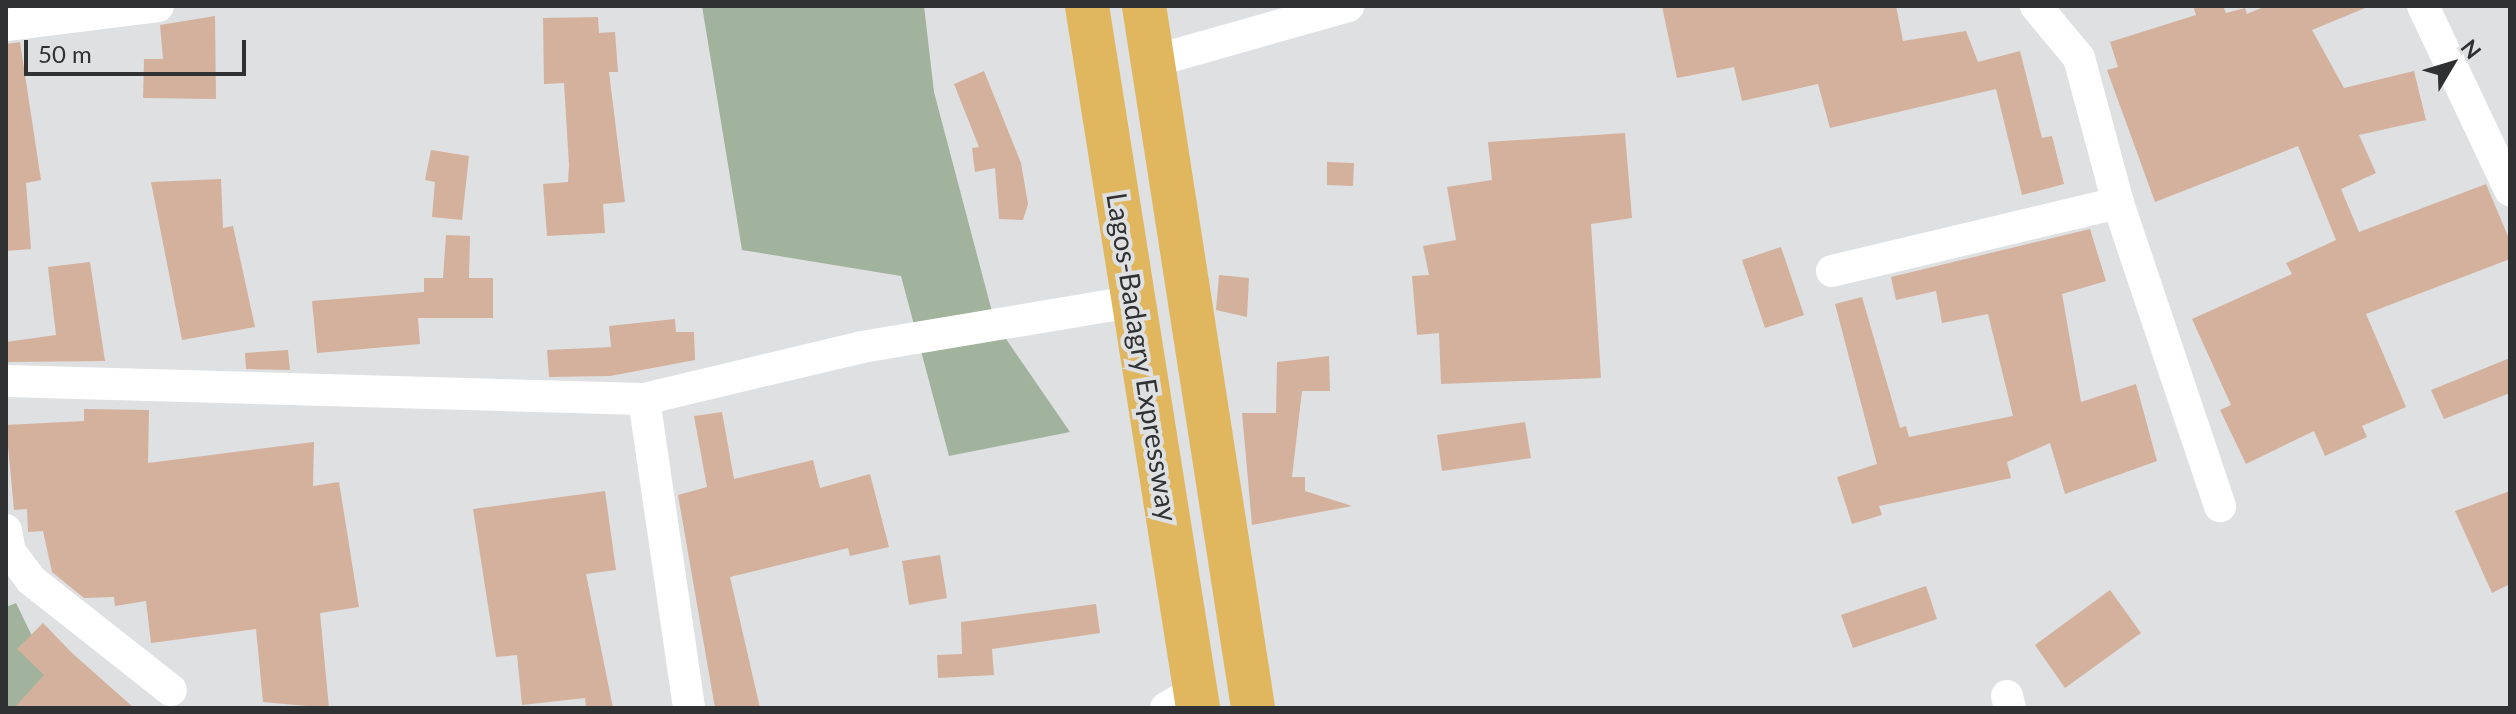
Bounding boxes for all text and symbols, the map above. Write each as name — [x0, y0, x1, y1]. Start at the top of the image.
scale bar — [28, 24, 250, 74]
north arrow — [2412, 24, 2492, 104]
text: N — [2455, 34, 2487, 64]
text: 50 m — [38, 39, 92, 68]
street label: Lagos-Badagry Expressway — [1100, 190, 1186, 524]

